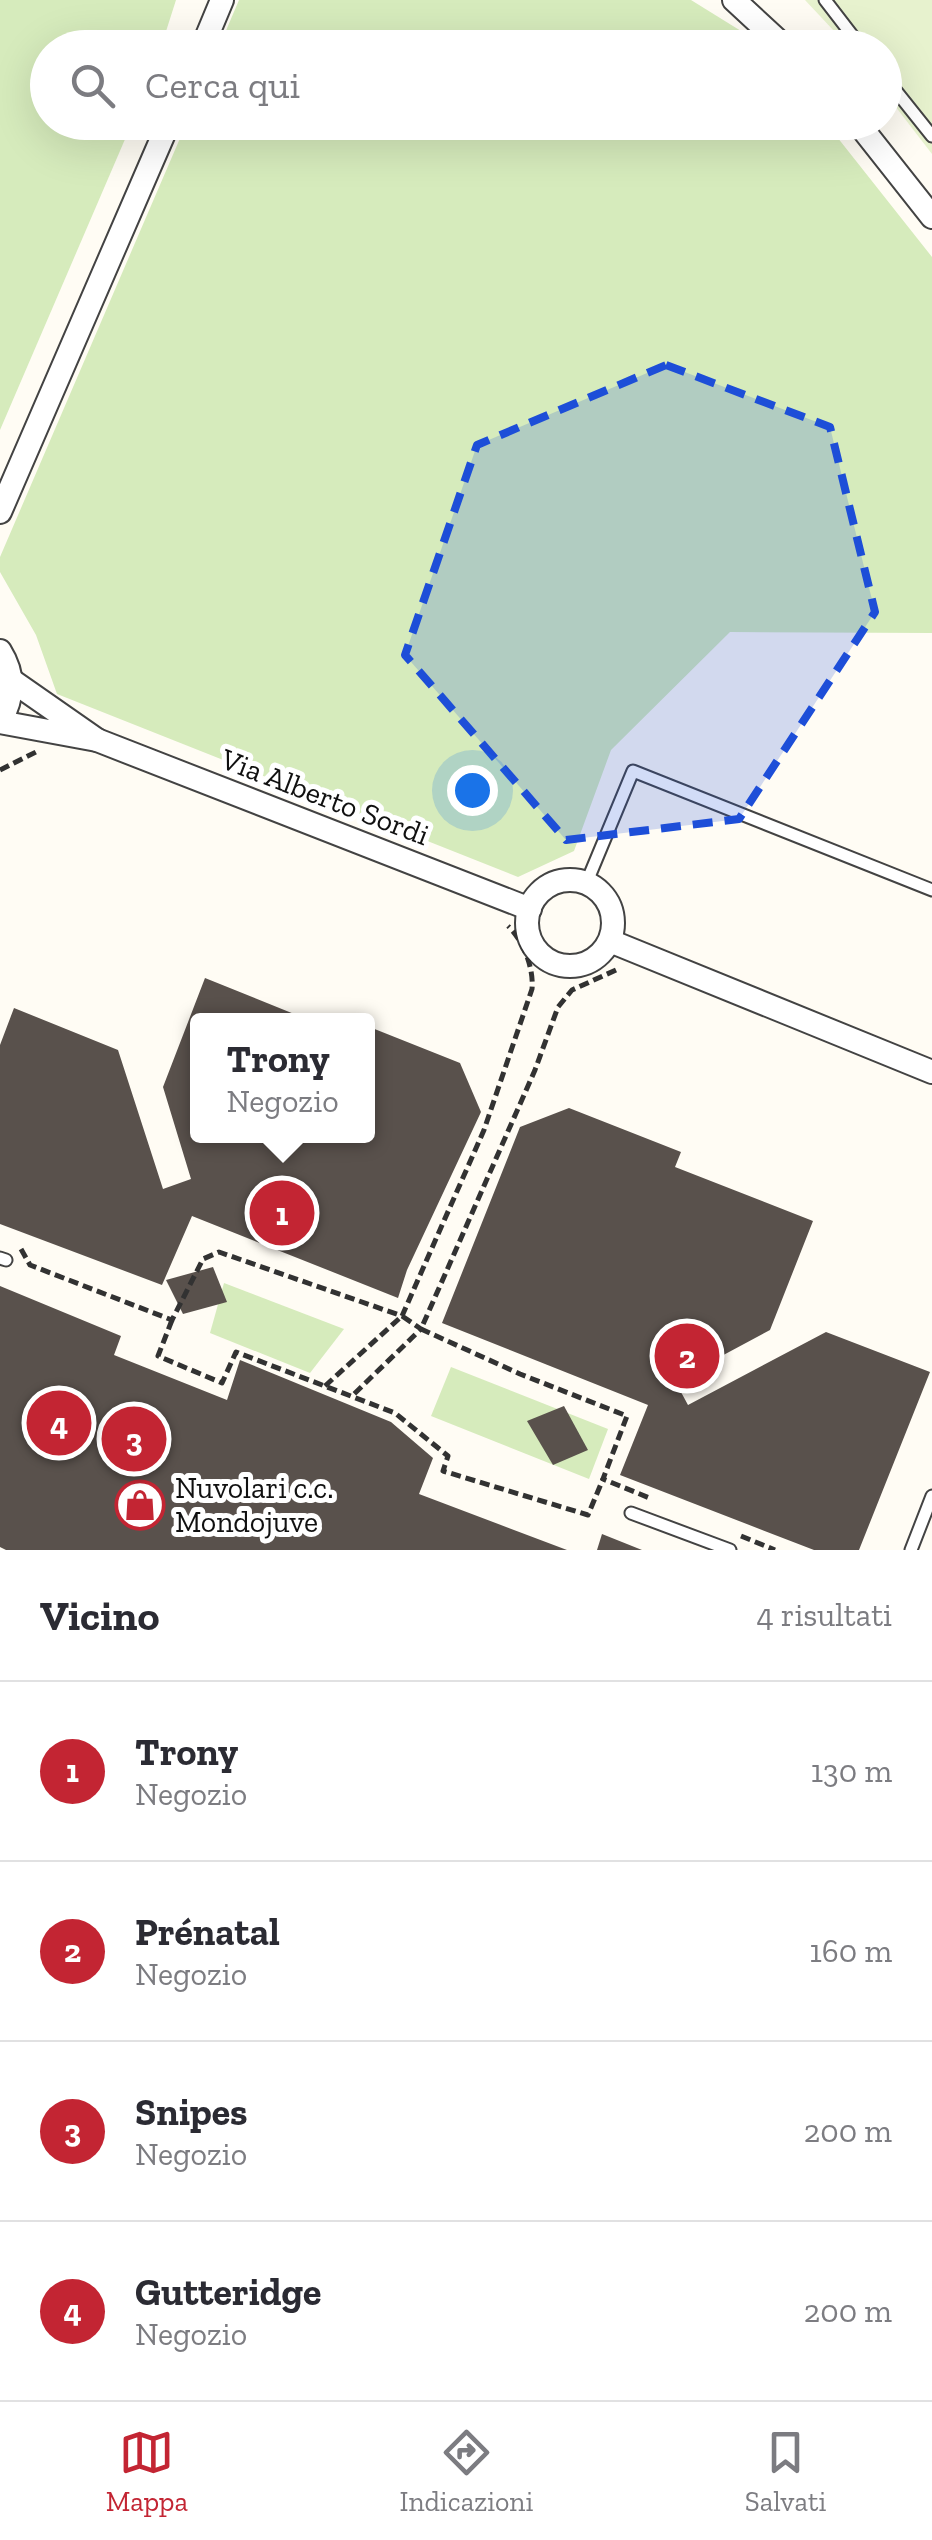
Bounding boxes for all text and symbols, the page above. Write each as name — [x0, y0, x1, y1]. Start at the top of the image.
search box — [30, 30, 902, 140]
icon: search — [65, 58, 120, 113]
text: Cerca qui — [145, 62, 300, 108]
street label: Via Alberto Sordi — [215, 740, 434, 853]
your location — [447, 765, 498, 816]
popup — [190, 1013, 375, 1143]
text: Trony — [226, 1036, 330, 1082]
text: Negozio — [226, 1082, 339, 1120]
pin: 1 — [250, 1176, 314, 1250]
pin: 2 — [654, 1318, 720, 1394]
pin: 4 — [27, 1386, 92, 1460]
pin: 3 — [102, 1402, 166, 1476]
place label: Nuvolari c.c. Mondojuve — [175, 1470, 334, 1540]
shop icon: Nuvolari c.c. Mondojuve — [114, 1479, 166, 1531]
text: Vicino — [40, 1590, 159, 1641]
text: 4 risultati — [756, 1596, 892, 1634]
text: Trony — [135, 1729, 238, 1775]
text: 1 — [66, 1752, 79, 1790]
text: 130 m — [811, 1752, 892, 1790]
text: Negozio — [135, 1775, 247, 1813]
text: Prénatal — [135, 1909, 280, 1955]
text: 2 — [64, 1932, 81, 1970]
text: 160 m — [809, 1932, 892, 1970]
text: Negozio — [135, 1955, 247, 1993]
text: Snipes — [135, 2089, 248, 2135]
text: 3 — [64, 2112, 81, 2150]
text: 200 m — [804, 2112, 892, 2150]
text: Negozio — [135, 2135, 247, 2173]
text: Gutteridge — [135, 2269, 321, 2315]
text: 4 — [63, 2292, 82, 2330]
text: 200 m — [804, 2292, 892, 2330]
text: Negozio — [135, 2315, 247, 2353]
tab: Mappa — [106, 2425, 188, 2518]
tab: Indicazioni — [399, 2425, 533, 2518]
tab: Salvati — [745, 2425, 826, 2518]

